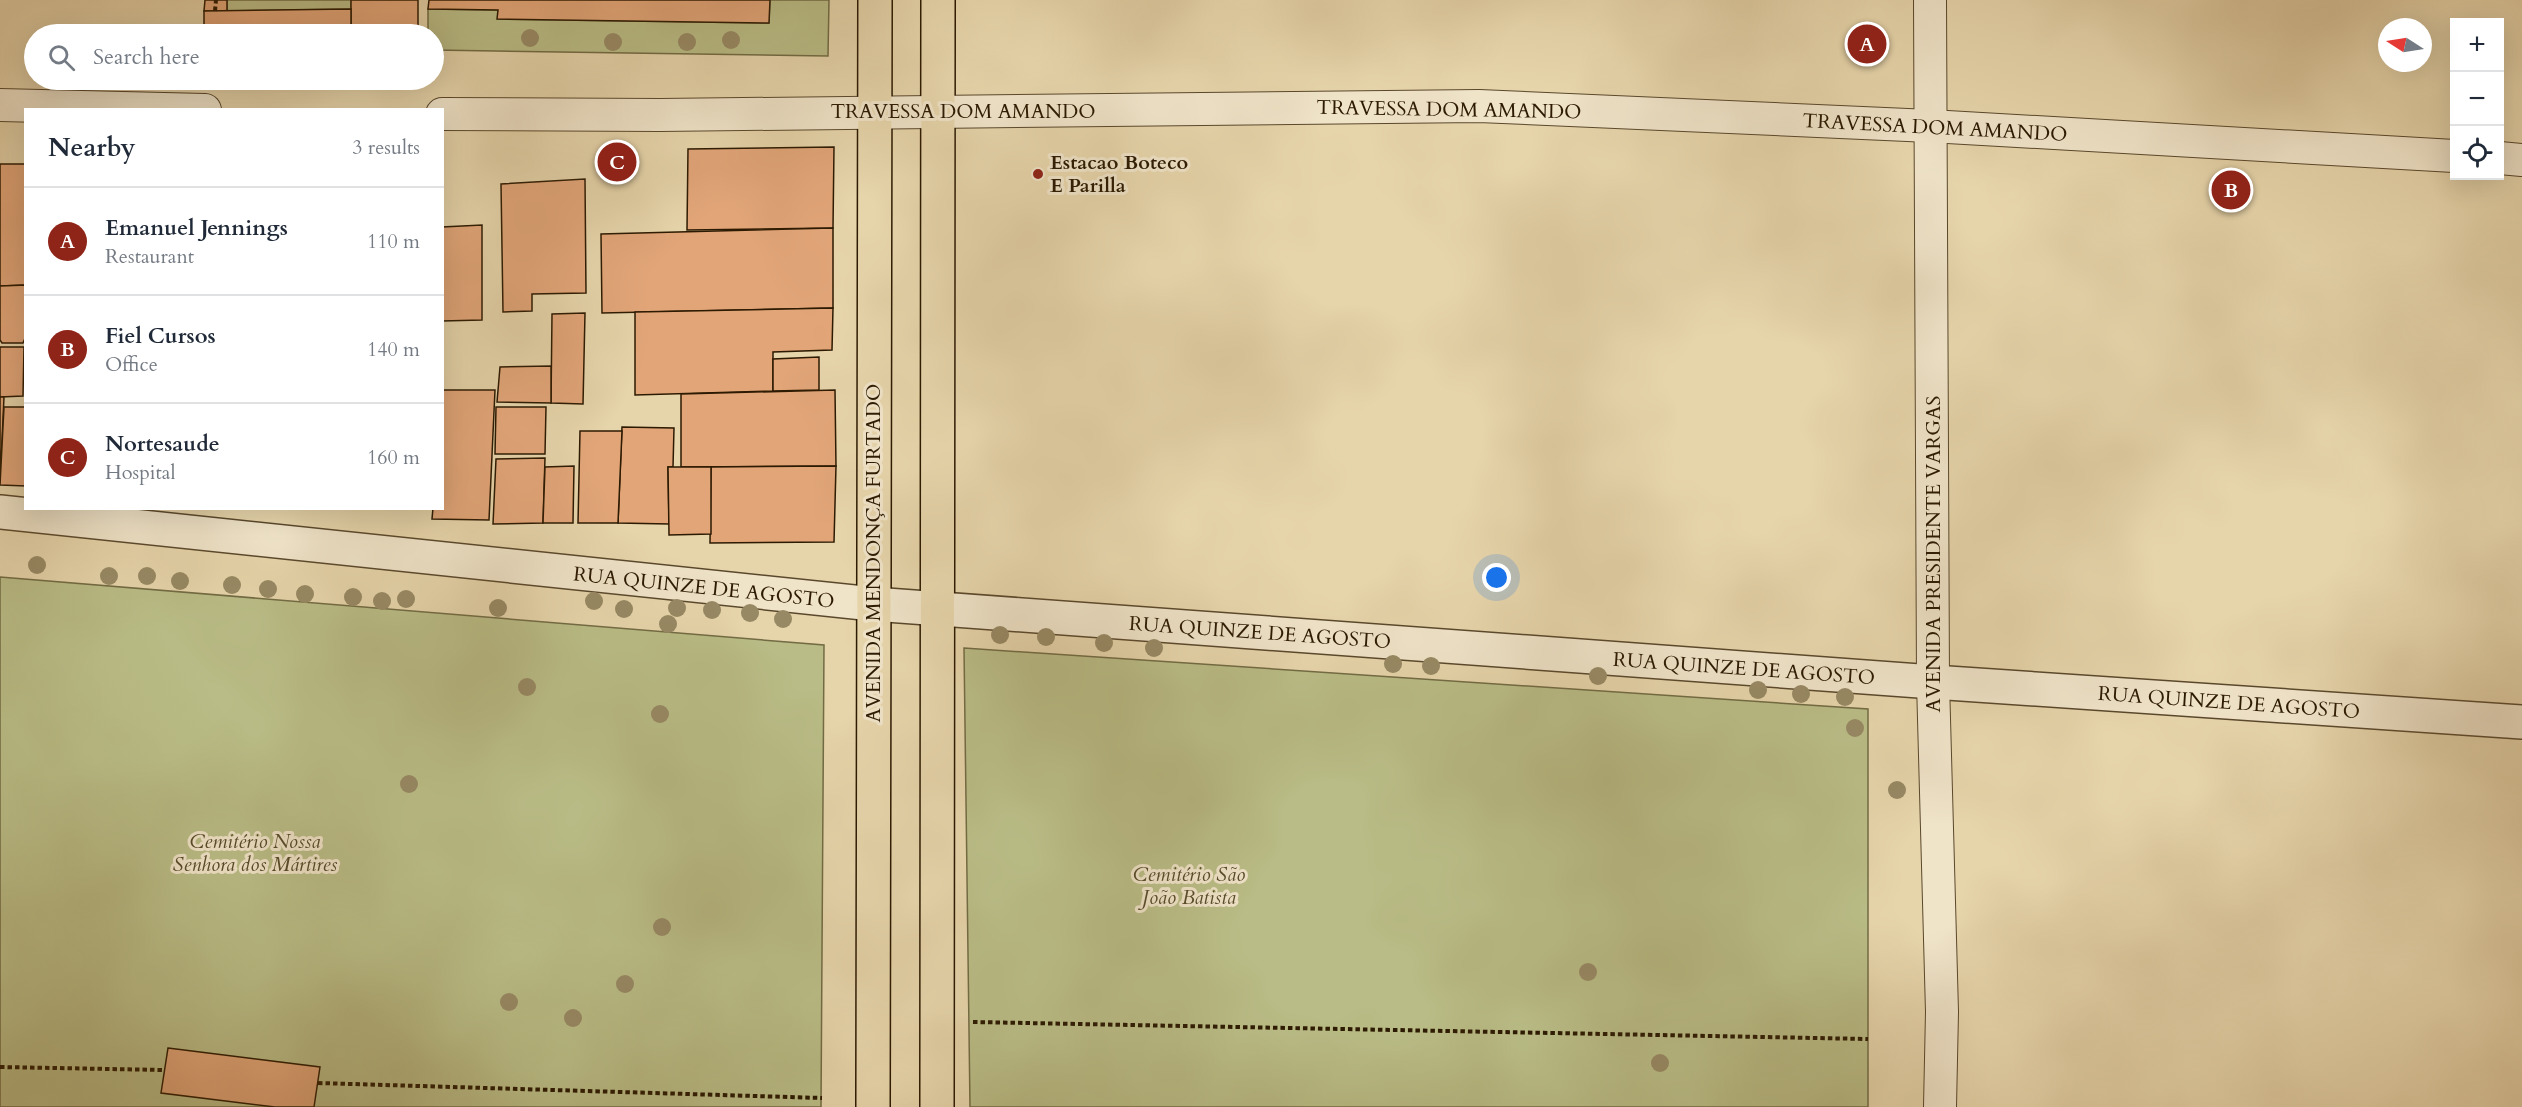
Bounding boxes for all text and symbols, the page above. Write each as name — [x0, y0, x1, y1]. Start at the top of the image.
north arrow — [2378, 18, 2432, 72]
map controls — [2450, 18, 2504, 180]
button: + — [2450, 18, 2504, 72]
pin: A — [1848, 22, 1886, 66]
search box — [24, 24, 444, 90]
icon: search — [45, 41, 78, 74]
text: Search here — [93, 42, 200, 72]
button: − — [2450, 72, 2504, 126]
street label: TRAVESSA DOM AMANDO — [1316, 94, 1582, 125]
street label: TRAVESSA DOM AMANDO — [830, 98, 1096, 125]
street label: TRAVESSA DOM AMANDO — [1802, 107, 2068, 148]
button: locate — [2450, 126, 2504, 180]
text: Nearby — [48, 130, 136, 165]
text: 3 results — [352, 134, 420, 161]
pin: C — [598, 140, 636, 184]
place label: Estacao Boteco E Parilla — [1050, 149, 1188, 199]
marker: Estacao Boteco E Parilla — [1031, 167, 1045, 181]
pin: B — [2212, 168, 2250, 213]
text: Emanuel Jennings — [105, 213, 288, 243]
text: A — [60, 228, 75, 255]
text: 110 m — [367, 228, 420, 255]
text: Restaurant — [105, 243, 194, 270]
text: Fiel Cursos — [105, 321, 216, 351]
text: B — [60, 336, 75, 363]
text: 140 m — [367, 336, 420, 363]
text: Office — [105, 351, 158, 378]
street label: AVENIDA MENDONÇA FURTADO — [860, 384, 887, 722]
street label: AVENIDA PRESIDENTE VARGAS — [1920, 396, 1947, 712]
text: Nortesaude — [105, 429, 220, 459]
text: C — [60, 444, 75, 471]
text: 160 m — [367, 444, 420, 471]
text: Hospital — [105, 459, 176, 486]
street label: RUA QUINZE DE AGOSTO — [572, 560, 836, 615]
your location — [1482, 563, 1511, 592]
street label: RUA QUINZE DE AGOSTO — [1128, 610, 1392, 655]
street label: RUA QUINZE DE AGOSTO — [1612, 646, 1876, 691]
street label: RUA QUINZE DE AGOSTO — [2097, 680, 2361, 725]
park label: Cemitério Nossa Senhora dos Mártires — [173, 828, 337, 878]
park label: Cemitério São João Batista — [1133, 861, 1245, 911]

